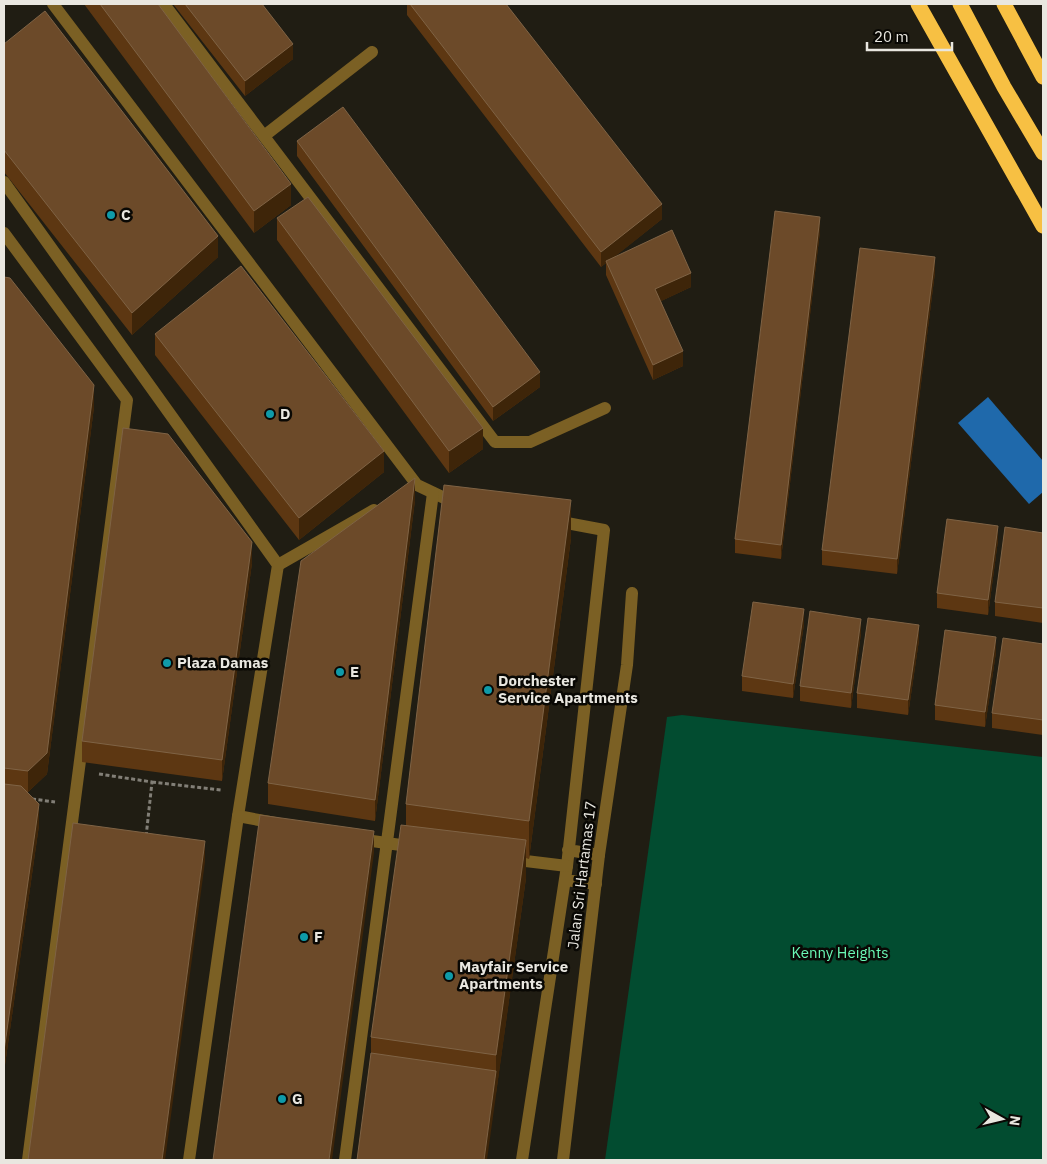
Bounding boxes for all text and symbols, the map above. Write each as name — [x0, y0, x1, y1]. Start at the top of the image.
scale bar — [867, 20, 952, 52]
text: 20 m — [874, 27, 909, 46]
place label: C — [121, 205, 131, 224]
marker: C — [105, 209, 117, 221]
place label: D — [280, 404, 290, 423]
marker: D — [264, 408, 276, 420]
place label: Plaza Damas — [177, 653, 269, 672]
marker: Plaza Damas — [161, 657, 173, 669]
place label: E — [350, 662, 359, 681]
marker: E — [334, 666, 346, 678]
place label: Dorchester Service Apartments — [498, 671, 638, 707]
marker: Dorchester Service Apartments — [482, 684, 494, 696]
street label: Jalan Sri Hartamas 17 — [563, 800, 600, 950]
place label: F — [314, 927, 323, 946]
marker: F — [298, 931, 310, 943]
park label: Kenny Heights — [792, 943, 888, 962]
place label: Mayfair Service Apartments — [459, 957, 568, 993]
marker: Mayfair Service Apartments — [443, 970, 455, 982]
place label: G — [292, 1089, 303, 1108]
marker: G — [276, 1093, 288, 1105]
north arrow — [977, 1094, 1027, 1144]
text: N — [1005, 1115, 1024, 1127]

